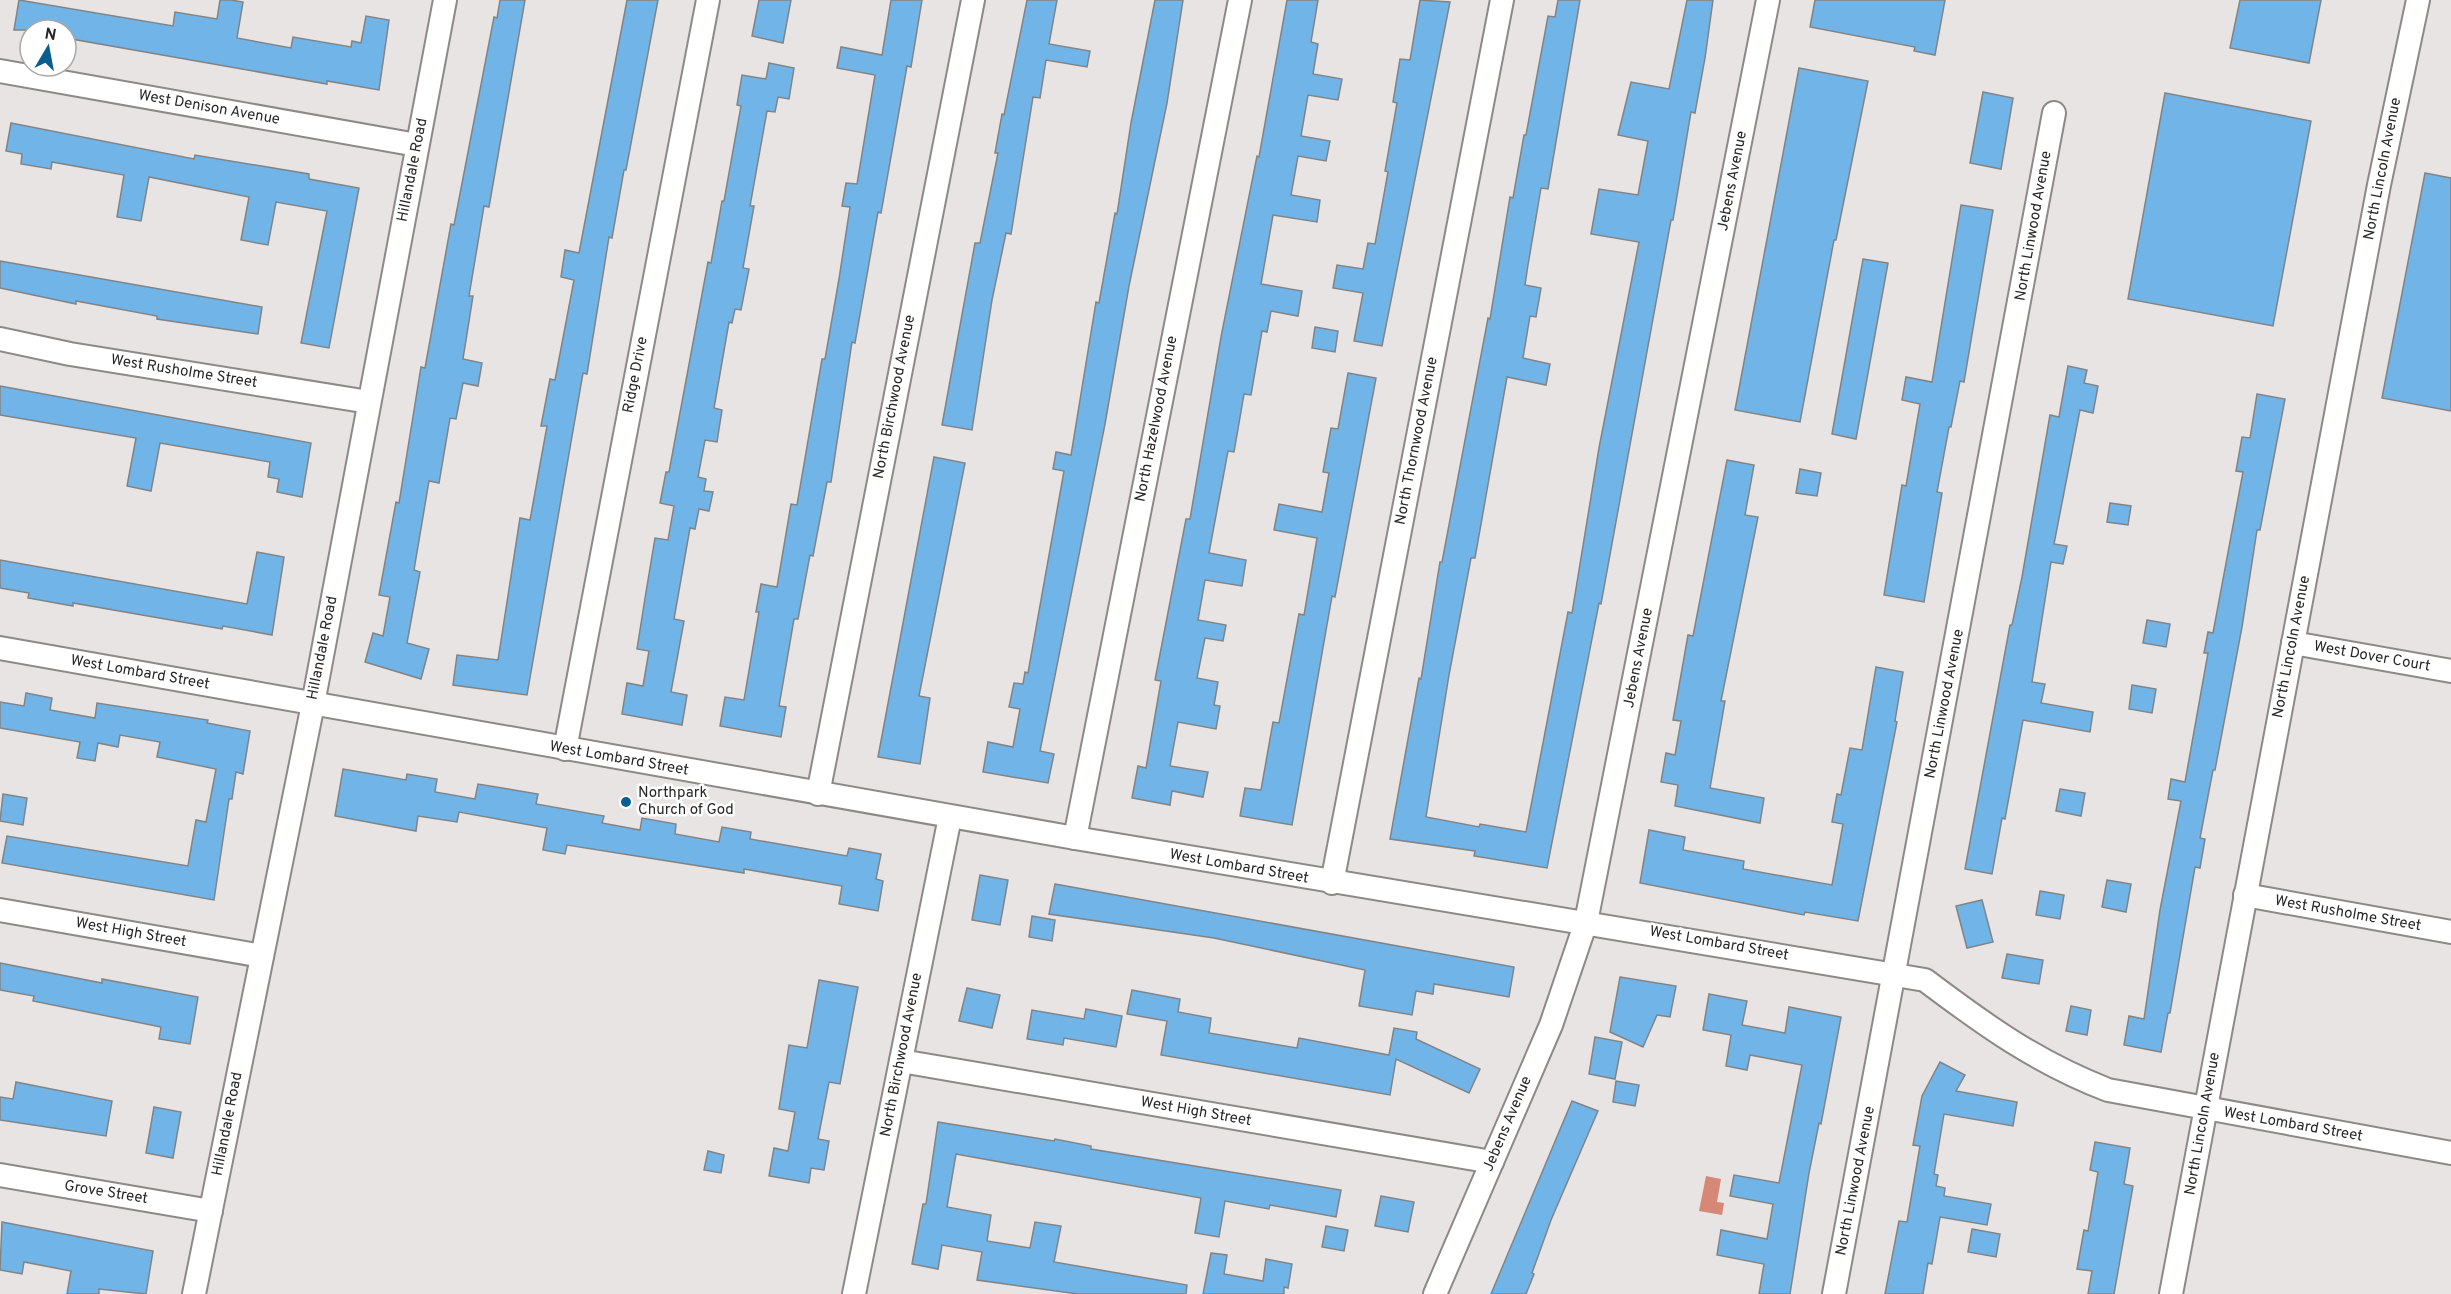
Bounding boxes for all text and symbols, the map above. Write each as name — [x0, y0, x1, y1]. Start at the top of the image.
north arrow — [18, 18, 78, 78]
text: N — [43, 24, 58, 46]
street label: West Denison Avenue — [137, 86, 281, 130]
street label: North Lincoln Avenue — [2360, 96, 2406, 242]
street label: Hillandale Road — [394, 116, 432, 224]
street label: Jebens Avenue — [1714, 129, 1752, 233]
street label: North Linwood Avenue — [2011, 149, 2057, 303]
street label: North Birchwood Avenue — [870, 313, 920, 481]
street label: North Hazelwood Avenue — [1132, 334, 1182, 504]
street label: Ridge Drive — [619, 335, 653, 415]
street label: West Rusholme Street — [109, 351, 259, 393]
street label: North Thornwood Avenue — [1391, 355, 1443, 527]
street label: North Lincoln Avenue — [2269, 574, 2315, 720]
street label: Hillandale Road — [304, 594, 342, 702]
street label: Jebens Avenue — [1620, 606, 1658, 710]
street label: North Linwood Avenue — [1921, 628, 1969, 780]
street label: West Dover Court — [2312, 637, 2432, 677]
street label: West Lombard Street — [69, 651, 211, 695]
street label: West Lombard Street — [548, 737, 690, 781]
place label: Northpark Church of God — [638, 784, 734, 820]
marker: Northpark Church of God — [619, 795, 633, 809]
street label: West Lombard Street — [1168, 845, 1310, 889]
street label: West Rusholme Street — [2273, 892, 2423, 936]
street label: West High Street — [74, 914, 188, 952]
street label: West Lombard Street — [1648, 922, 1790, 966]
street label: North Birchwood Avenue — [877, 971, 927, 1139]
street label: North Lincoln Avenue — [2181, 1051, 2225, 1197]
street label: Hillandale Road — [209, 1070, 247, 1178]
street label: Jebens Avenue — [1479, 1073, 1537, 1175]
street label: West High Street — [1139, 1093, 1253, 1131]
street label: West Lombard Street — [2222, 1103, 2364, 1147]
street label: North Linwood Avenue — [1832, 1105, 1880, 1257]
street label: Grove Street — [63, 1177, 149, 1209]

